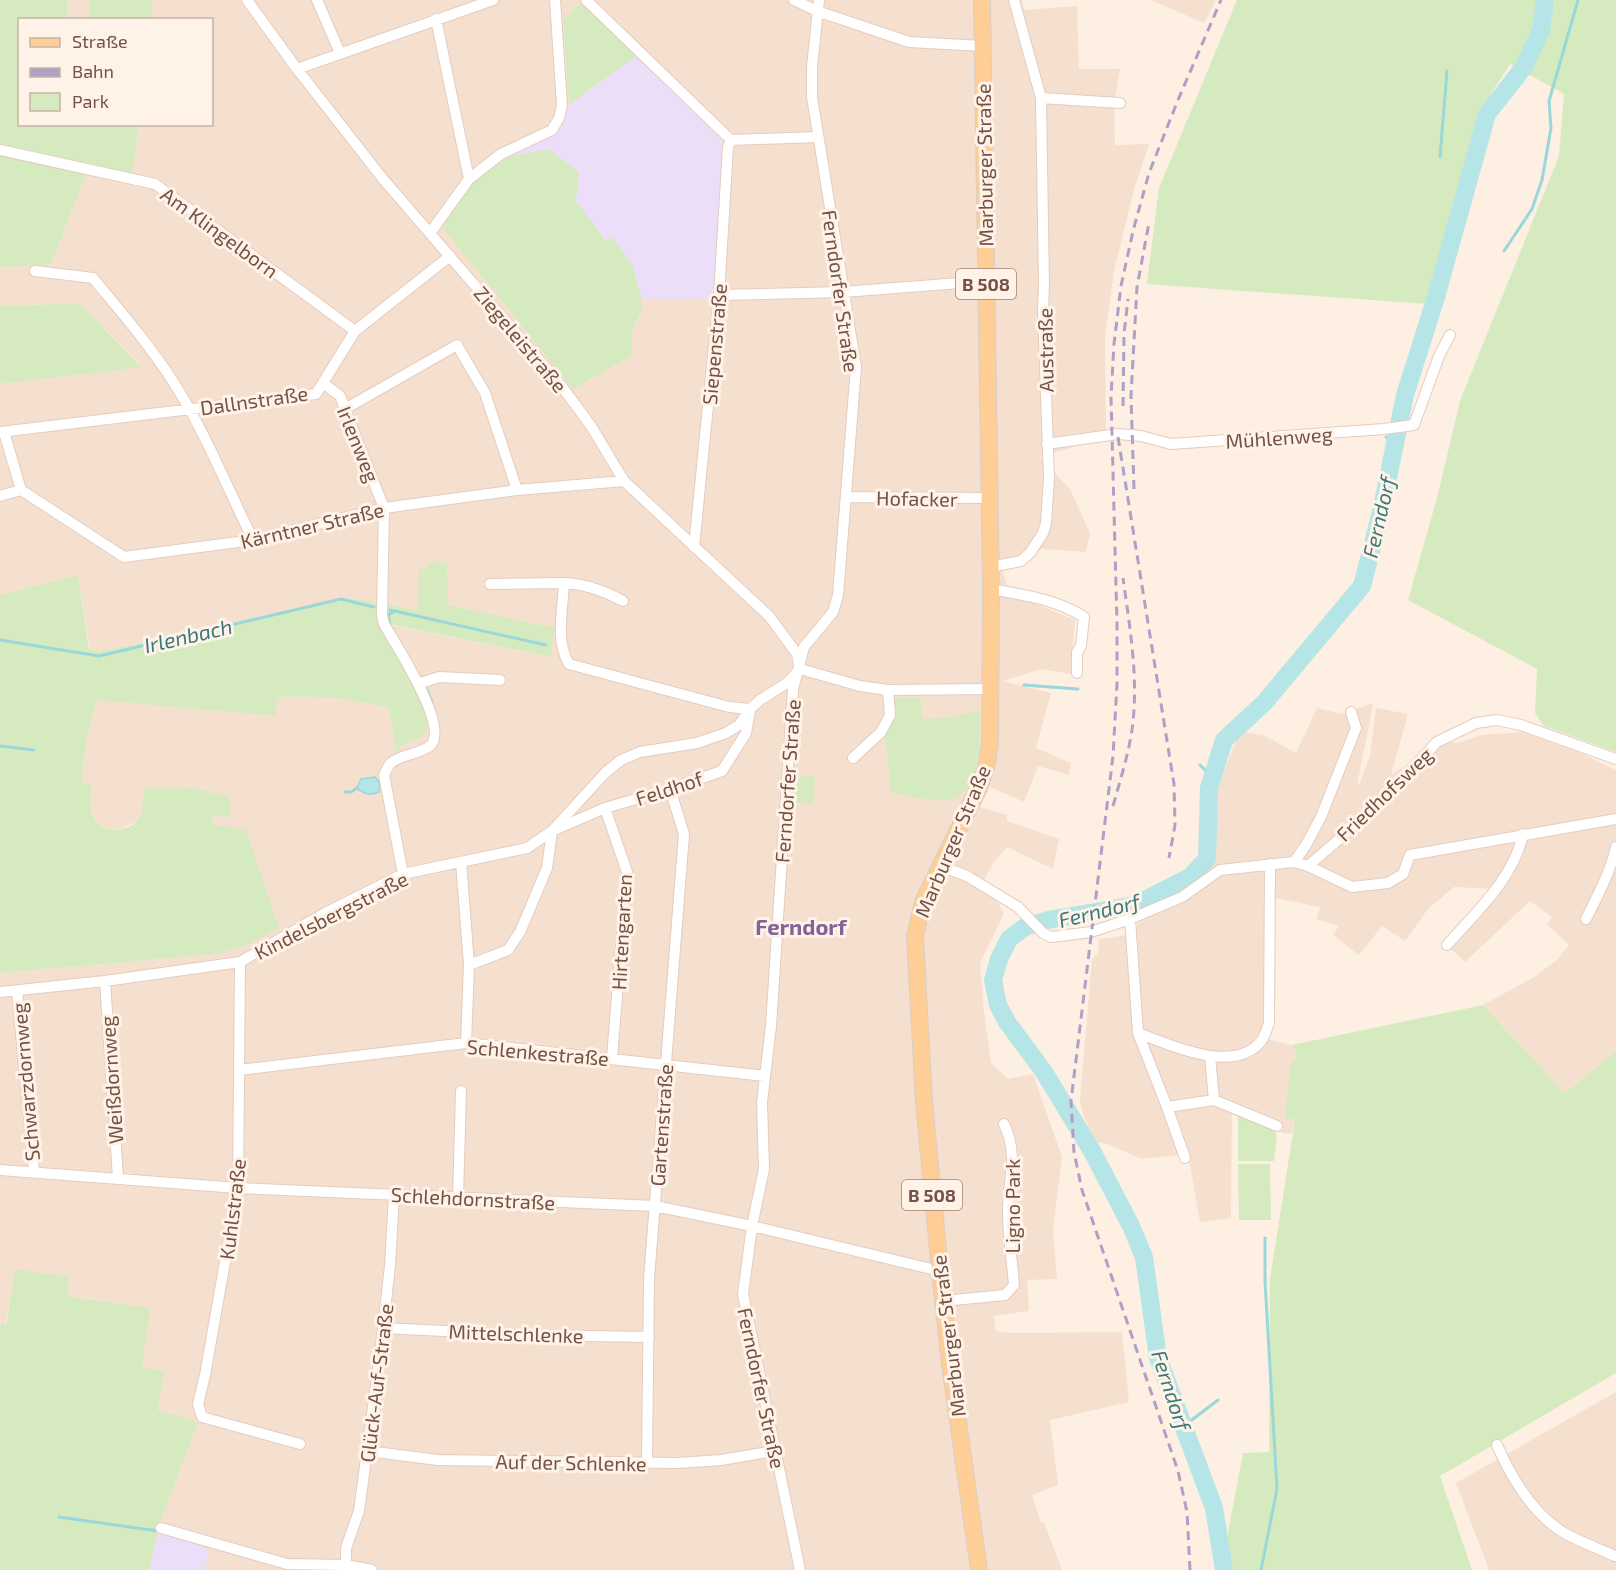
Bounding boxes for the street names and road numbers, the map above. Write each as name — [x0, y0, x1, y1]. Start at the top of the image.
street label: Marburger Straße — [971, 83, 997, 247]
street label: Am Klingelborn — [157, 181, 283, 283]
street label: Ferndorfer Straße — [818, 208, 864, 374]
road number: B 508 — [956, 269, 1016, 299]
street label: Ziegeleistraße — [470, 281, 572, 397]
street label: Siepenstraße — [697, 282, 731, 406]
street label: Austraße — [1032, 307, 1058, 393]
street label: Dallnstraße — [198, 381, 310, 419]
street label: Irlenweg — [333, 402, 385, 486]
street label: Mühlenweg — [1225, 421, 1333, 453]
street label: Hofacker — [876, 485, 958, 511]
street label: Kärntner Straße — [238, 497, 386, 553]
street label: Ferndorfer Straße — [769, 698, 805, 864]
street label: Friedhofsweg — [1331, 742, 1437, 846]
street label: Marburger Straße — [909, 761, 995, 921]
street label: Feldhof — [632, 766, 706, 810]
street label: Kindelsbergstraße — [250, 866, 412, 964]
street label: Hirtengarten — [606, 873, 636, 991]
street label: Schwarzdornweg — [6, 1002, 44, 1162]
street label: Weißdornweg — [95, 1015, 127, 1145]
street label: Schlenkestraße — [466, 1034, 610, 1070]
street label: Gartenstraße — [645, 1063, 677, 1187]
street label: Kuhlstraße — [214, 1157, 250, 1261]
street label: Ligno Park — [1000, 1159, 1024, 1253]
road number: B 508 — [902, 1180, 962, 1210]
street label: Schlehdornstraße — [390, 1182, 556, 1214]
street label: Marburger Straße — [926, 1254, 970, 1418]
street label: Glück-Auf-Straße — [354, 1302, 398, 1464]
street label: Ferndorfer Straße — [733, 1305, 791, 1471]
street label: Mittelschlenke — [448, 1319, 584, 1347]
street label: Auf der Schlenke — [495, 1449, 647, 1475]

